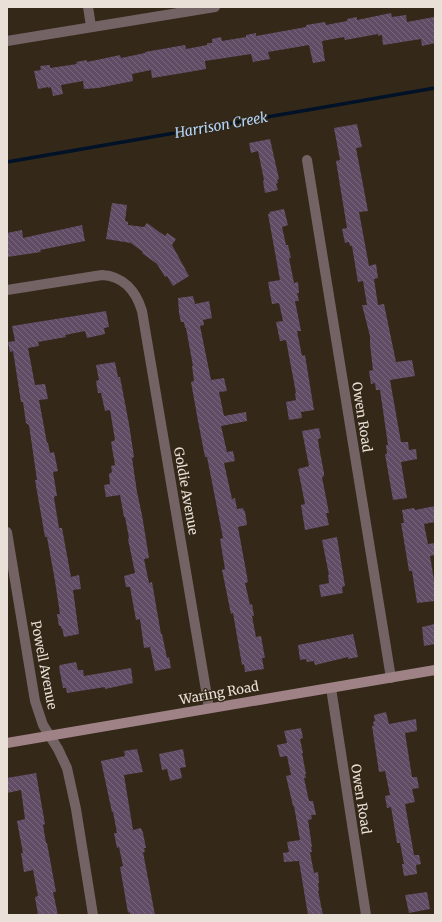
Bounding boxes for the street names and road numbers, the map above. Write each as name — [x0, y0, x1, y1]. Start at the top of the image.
street label: Owen Road — [348, 381, 376, 453]
street label: Goldie Avenue — [170, 446, 202, 536]
street label: Powell Avenue — [27, 619, 61, 711]
street label: Waring Road — [177, 678, 260, 709]
street label: Owen Road — [347, 763, 375, 835]

